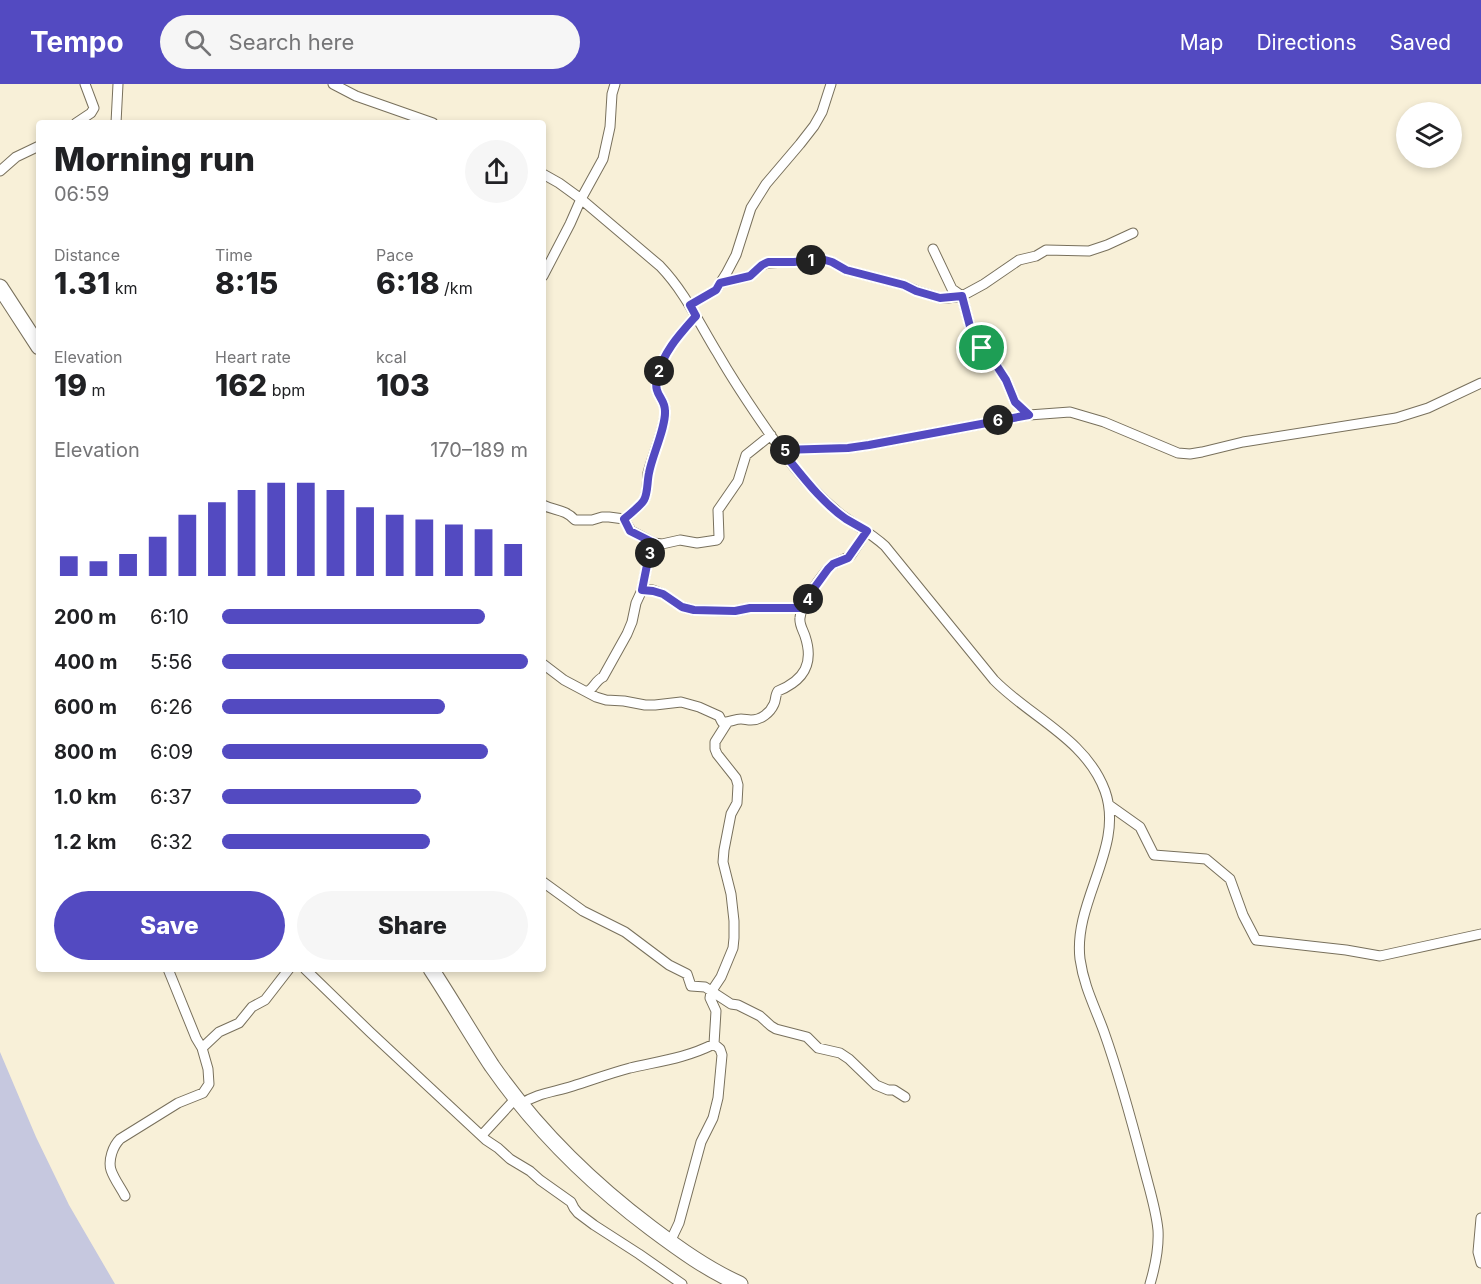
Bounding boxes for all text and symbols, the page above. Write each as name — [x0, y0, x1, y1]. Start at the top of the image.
search box — [160, 15, 580, 69]
text: Tempo — [30, 25, 124, 59]
icon: search — [181, 26, 214, 59]
text: Search here — [229, 29, 354, 55]
text: Map — [1180, 30, 1223, 55]
text: Directions — [1256, 30, 1357, 55]
text: Saved — [1390, 30, 1451, 55]
map controls — [1396, 102, 1462, 168]
button: layers — [1396, 102, 1462, 168]
text: Morning run — [54, 139, 255, 179]
button: share — [465, 140, 528, 203]
text: 06:59 — [54, 182, 109, 206]
text: Distance — [54, 245, 120, 265]
text: Time — [215, 245, 253, 265]
text: Pace — [376, 245, 414, 265]
pin: 1 — [796, 245, 826, 275]
text: 1 — [808, 250, 814, 270]
text: 1.31 — [54, 265, 110, 301]
text: 8:15 — [215, 265, 278, 301]
text: 6:18 — [376, 265, 440, 301]
text: km — [110, 278, 137, 298]
text: /km — [440, 278, 473, 298]
pin — [956, 322, 1007, 373]
icon: arrive — [965, 331, 998, 364]
text: Elevation — [54, 347, 123, 367]
text: Heart rate — [215, 347, 291, 367]
text: kcal — [376, 347, 407, 367]
pin: 2 — [644, 356, 674, 386]
text: 2 — [654, 361, 664, 381]
text: 19 — [54, 367, 87, 403]
text: 162 — [215, 367, 267, 403]
text: 103 — [376, 367, 430, 403]
text: m — [87, 380, 106, 400]
text: bpm — [267, 380, 305, 400]
pin: 6 — [983, 405, 1013, 435]
text: 6 — [993, 410, 1003, 430]
pin: 5 — [770, 435, 800, 465]
text: Elevation — [54, 438, 140, 462]
text: 170–189 m — [430, 438, 528, 462]
text: 5 — [780, 440, 790, 460]
pin: 3 — [635, 538, 665, 568]
text: 3 — [645, 543, 655, 563]
pin: 4 — [793, 584, 823, 614]
text: 4 — [803, 589, 813, 609]
text: 200 m — [54, 605, 117, 629]
text: 6:10 — [150, 605, 189, 629]
text: 400 m — [54, 650, 118, 674]
text: 5:56 — [150, 650, 192, 674]
text: 600 m — [54, 695, 117, 719]
text: 6:26 — [150, 695, 193, 719]
text: 800 m — [54, 740, 117, 764]
text: 6:09 — [150, 740, 193, 764]
text: 1.0 km — [54, 785, 117, 809]
text: 6:37 — [150, 785, 192, 809]
text: 1.2 km — [54, 830, 117, 854]
text: 6:32 — [150, 830, 193, 854]
button: Save — [54, 891, 285, 960]
button: Share — [297, 891, 528, 960]

